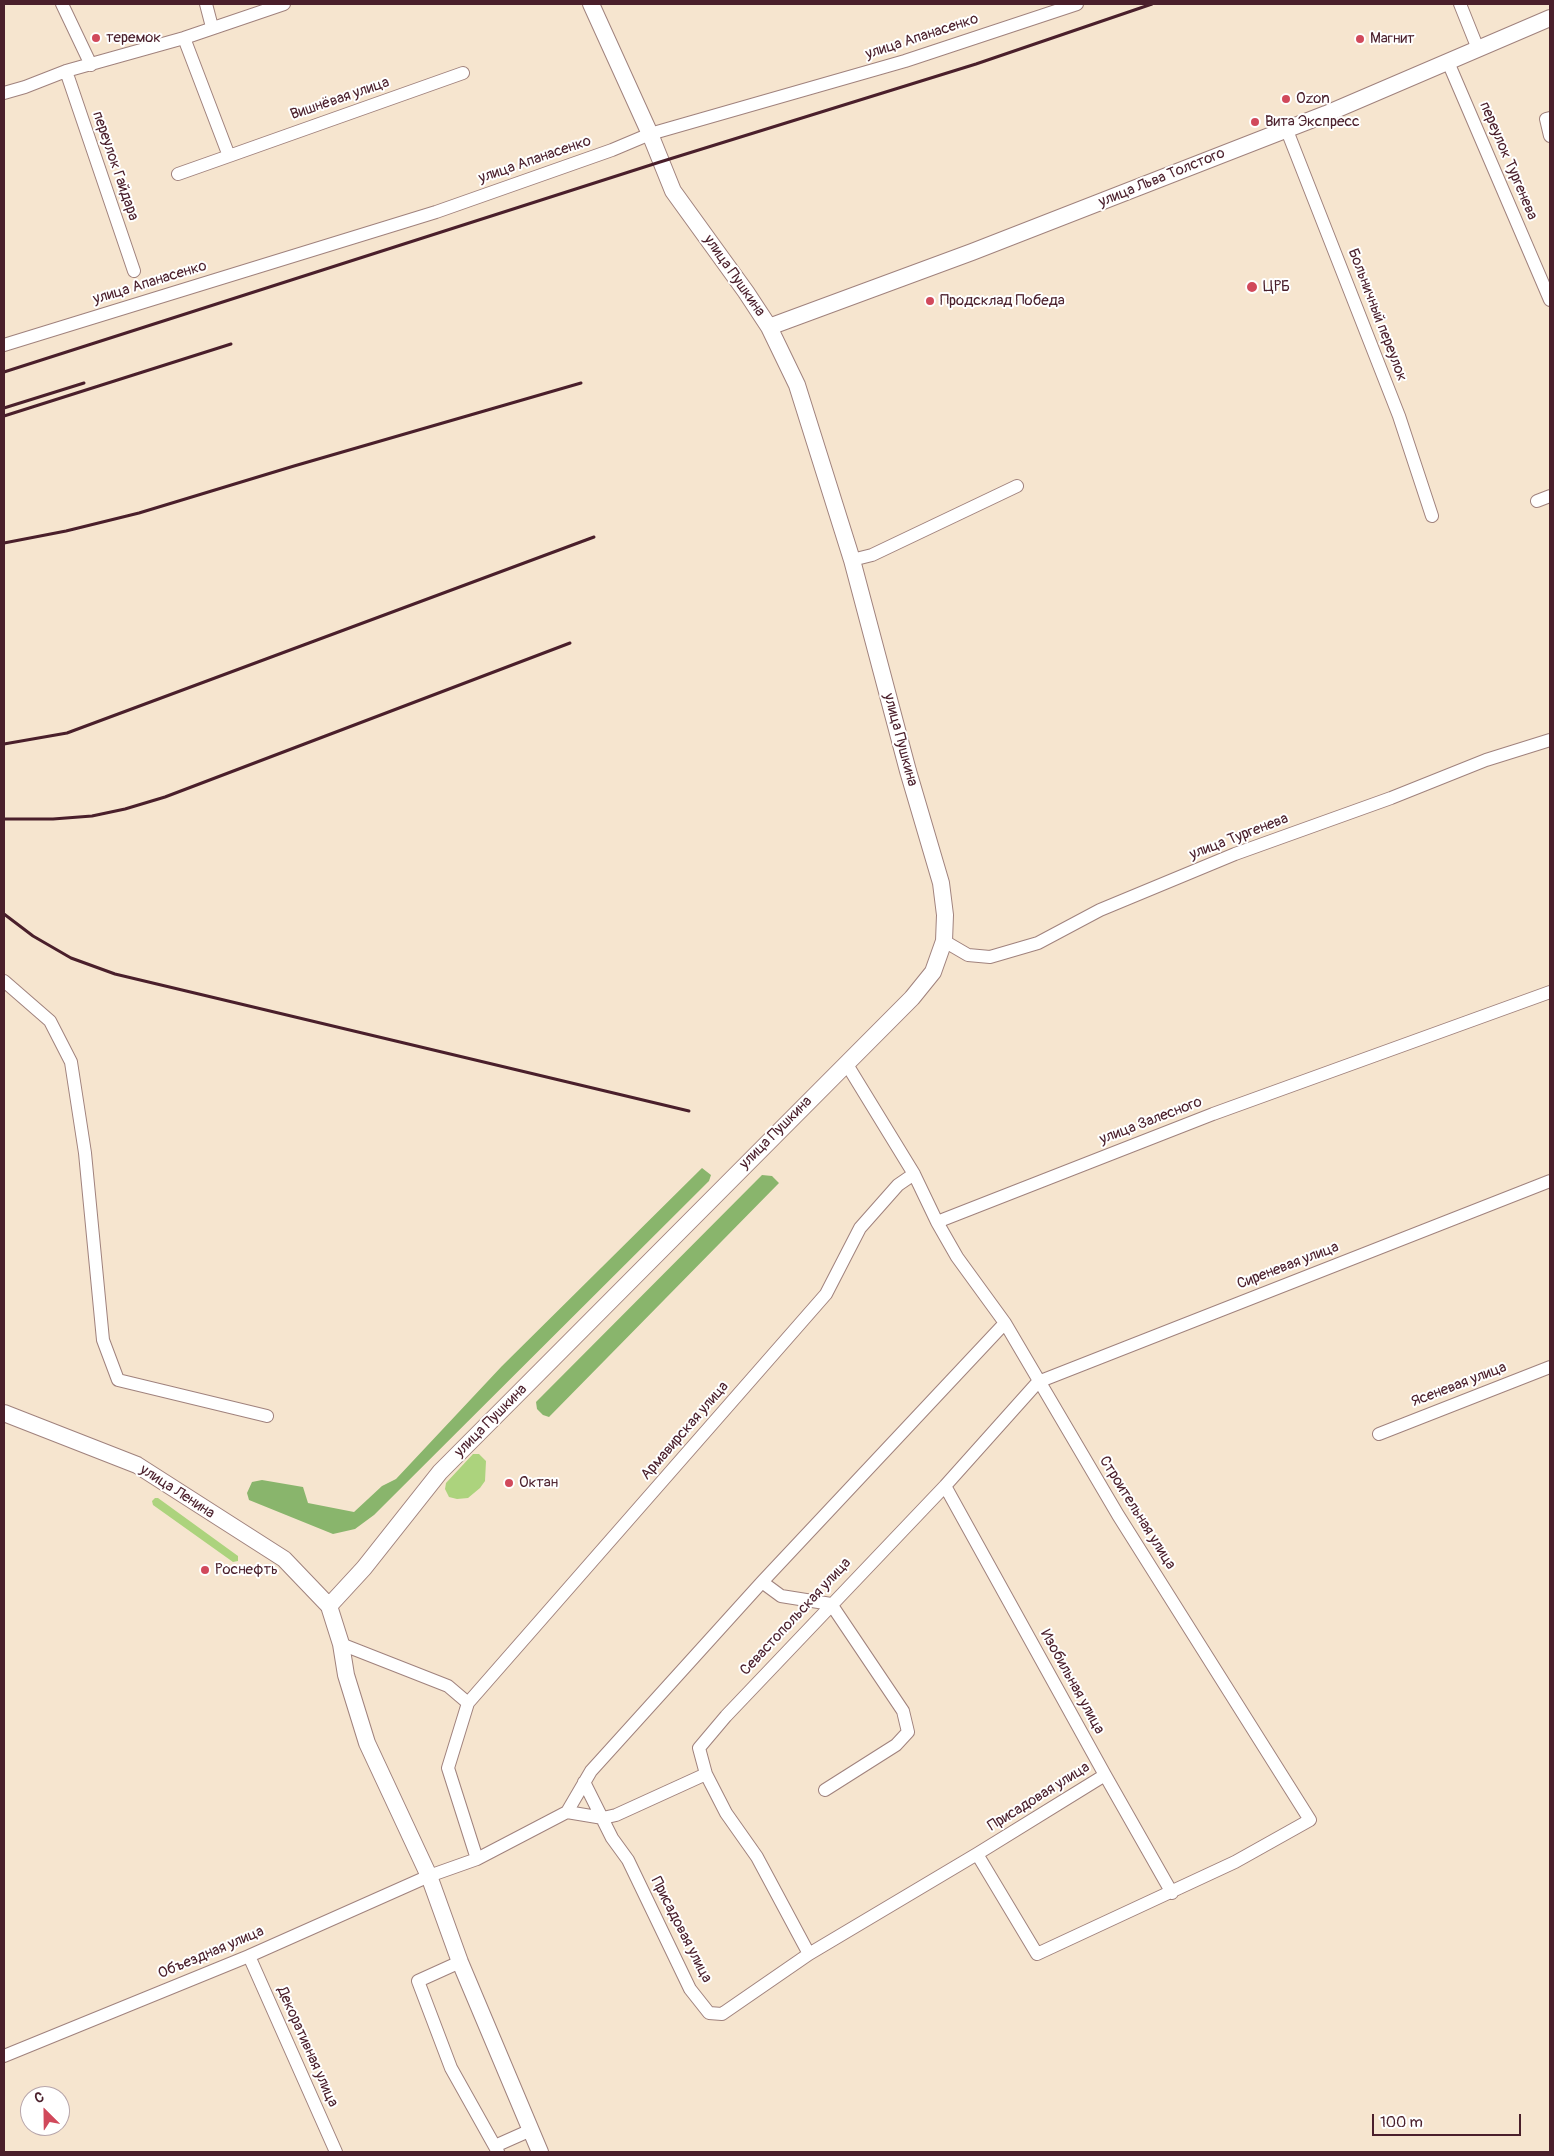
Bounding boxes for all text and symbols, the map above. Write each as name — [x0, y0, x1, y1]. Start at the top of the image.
street label: улица Апанасенко — [863, 10, 981, 64]
place label: теремок — [106, 29, 161, 47]
place label: Магнит — [1370, 30, 1415, 48]
marker: теремок — [90, 32, 102, 44]
marker: Магнит — [1354, 33, 1366, 45]
street label: Вишнёвая улица — [288, 74, 392, 124]
place label: Ozon — [1296, 90, 1330, 108]
marker: Ozon — [1280, 93, 1292, 105]
street label: переулок Тургенева — [1475, 99, 1541, 223]
street label: переулок Гайдара — [88, 109, 142, 223]
place label: Вита Экспресс — [1265, 113, 1360, 131]
marker: Вита Экспресс — [1249, 116, 1261, 128]
street label: улица Апанасенко — [476, 132, 594, 188]
street label: улица Льва Толстого — [1096, 144, 1228, 212]
street label: улица Пушкина — [699, 232, 769, 320]
street label: Больничный переулок — [1343, 246, 1411, 384]
street label: улица Апанасенко — [91, 257, 209, 309]
place label: ЦРБ — [1263, 278, 1290, 296]
marker: ЦРБ — [1245, 280, 1259, 294]
place label: Продсклад Победа — [940, 292, 1065, 310]
marker: Продсклад Победа — [924, 295, 936, 307]
street label: улица Пушкина — [879, 692, 921, 788]
street label: улица Тургенева — [1187, 810, 1291, 864]
street label: улица Пушкина — [736, 1093, 816, 1173]
street label: улица Залесного — [1097, 1093, 1205, 1149]
street label: Сиреневая улица — [1235, 1238, 1341, 1294]
street label: Ясеневая улица — [1409, 1359, 1509, 1411]
street label: Армавирская улица — [637, 1378, 733, 1484]
street label: улица Пушкина — [451, 1381, 531, 1461]
street label: Строительная улица — [1095, 1453, 1179, 1573]
street label: улица Ленина — [136, 1461, 218, 1523]
place label: Октан — [519, 1474, 558, 1492]
marker: Октан — [503, 1477, 515, 1489]
street label: Севастопольская улица — [737, 1554, 855, 1680]
place label: Роснефть — [215, 1561, 278, 1579]
marker: Роснефть — [199, 1564, 211, 1576]
street label: Изобильная улица — [1036, 1627, 1108, 1737]
street label: Присадовая улица — [985, 1759, 1093, 1835]
street label: Присадовая улица — [647, 1874, 715, 1986]
street label: Объездная улица — [155, 1923, 267, 1983]
street label: Декоративная улица — [272, 1984, 342, 2110]
north arrow — [20, 2086, 70, 2136]
text: С — [32, 2088, 47, 2107]
scale bar — [1374, 2104, 1523, 2136]
text: 100 m — [1380, 2113, 1423, 2132]

